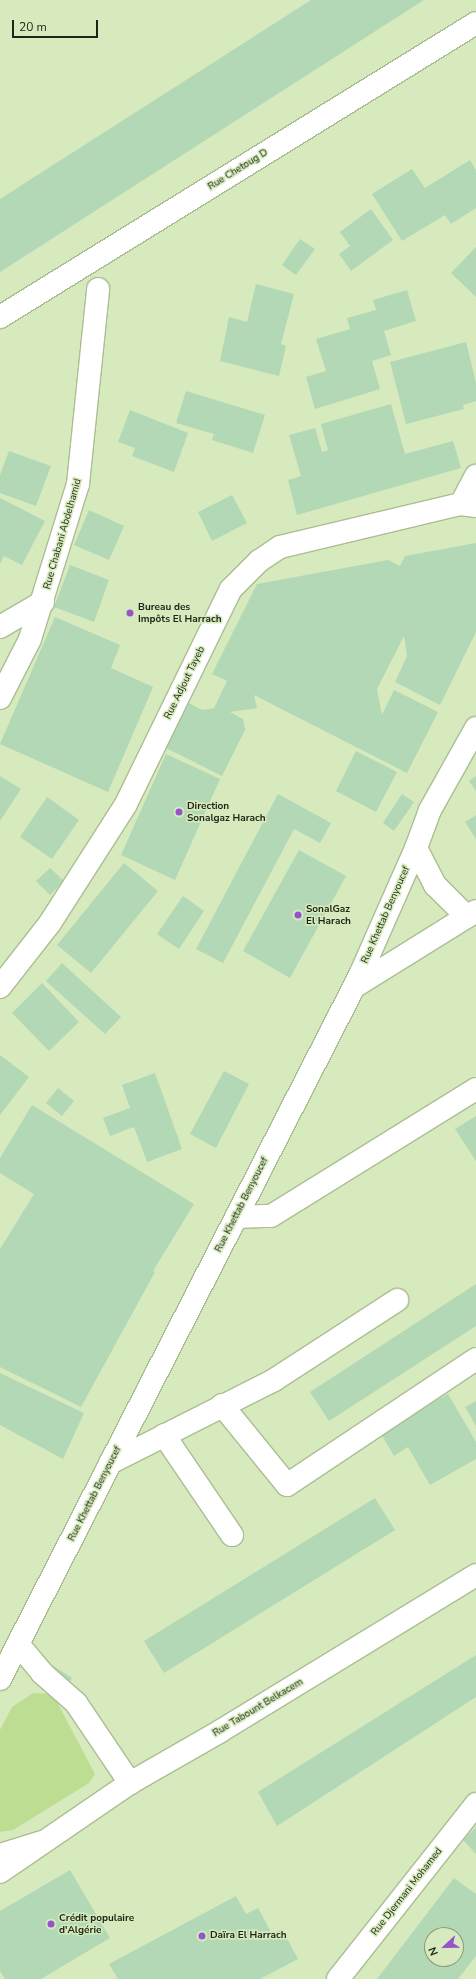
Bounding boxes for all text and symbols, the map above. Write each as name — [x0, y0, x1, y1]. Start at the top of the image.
scale bar — [14, 12, 100, 38]
text: 20 m — [19, 19, 47, 35]
street label: Rue Chetoug D — [206, 147, 270, 193]
street label: Rue Chabani Abdelhamid — [41, 477, 85, 591]
place label: Bureau des Impôts El Harrach — [138, 601, 222, 624]
marker: Bureau des Impôts El Harrach — [125, 608, 135, 618]
street label: Rue Adjout Tayeb — [162, 645, 208, 721]
place label: Direction Sonalgaz Harach — [187, 800, 266, 824]
marker: Direction Sonalgaz Harach — [174, 807, 184, 817]
street label: Rue Khettab Benyoucef — [359, 865, 413, 965]
place label: SonalGaz El Harach — [306, 903, 351, 926]
marker: SonalGaz El Harach — [293, 910, 303, 920]
street label: Rue Khettab Benyoucef — [213, 1155, 271, 1255]
street label: Rue Khettab Benyoucef — [66, 1444, 124, 1544]
street label: Rue Tabount Belkacem — [211, 1676, 305, 1740]
street label: Rue Djermani Mohamed — [369, 1846, 445, 1938]
place label: Crédit populaire d'Algérie — [59, 1912, 134, 1936]
marker: Crédit populaire d'Algérie — [46, 1919, 56, 1929]
north arrow — [424, 1927, 464, 1967]
place label: Daïra El Harrach — [210, 1930, 287, 1942]
marker: Daïra El Harrach — [197, 1931, 207, 1941]
text: N — [425, 1945, 442, 1958]

